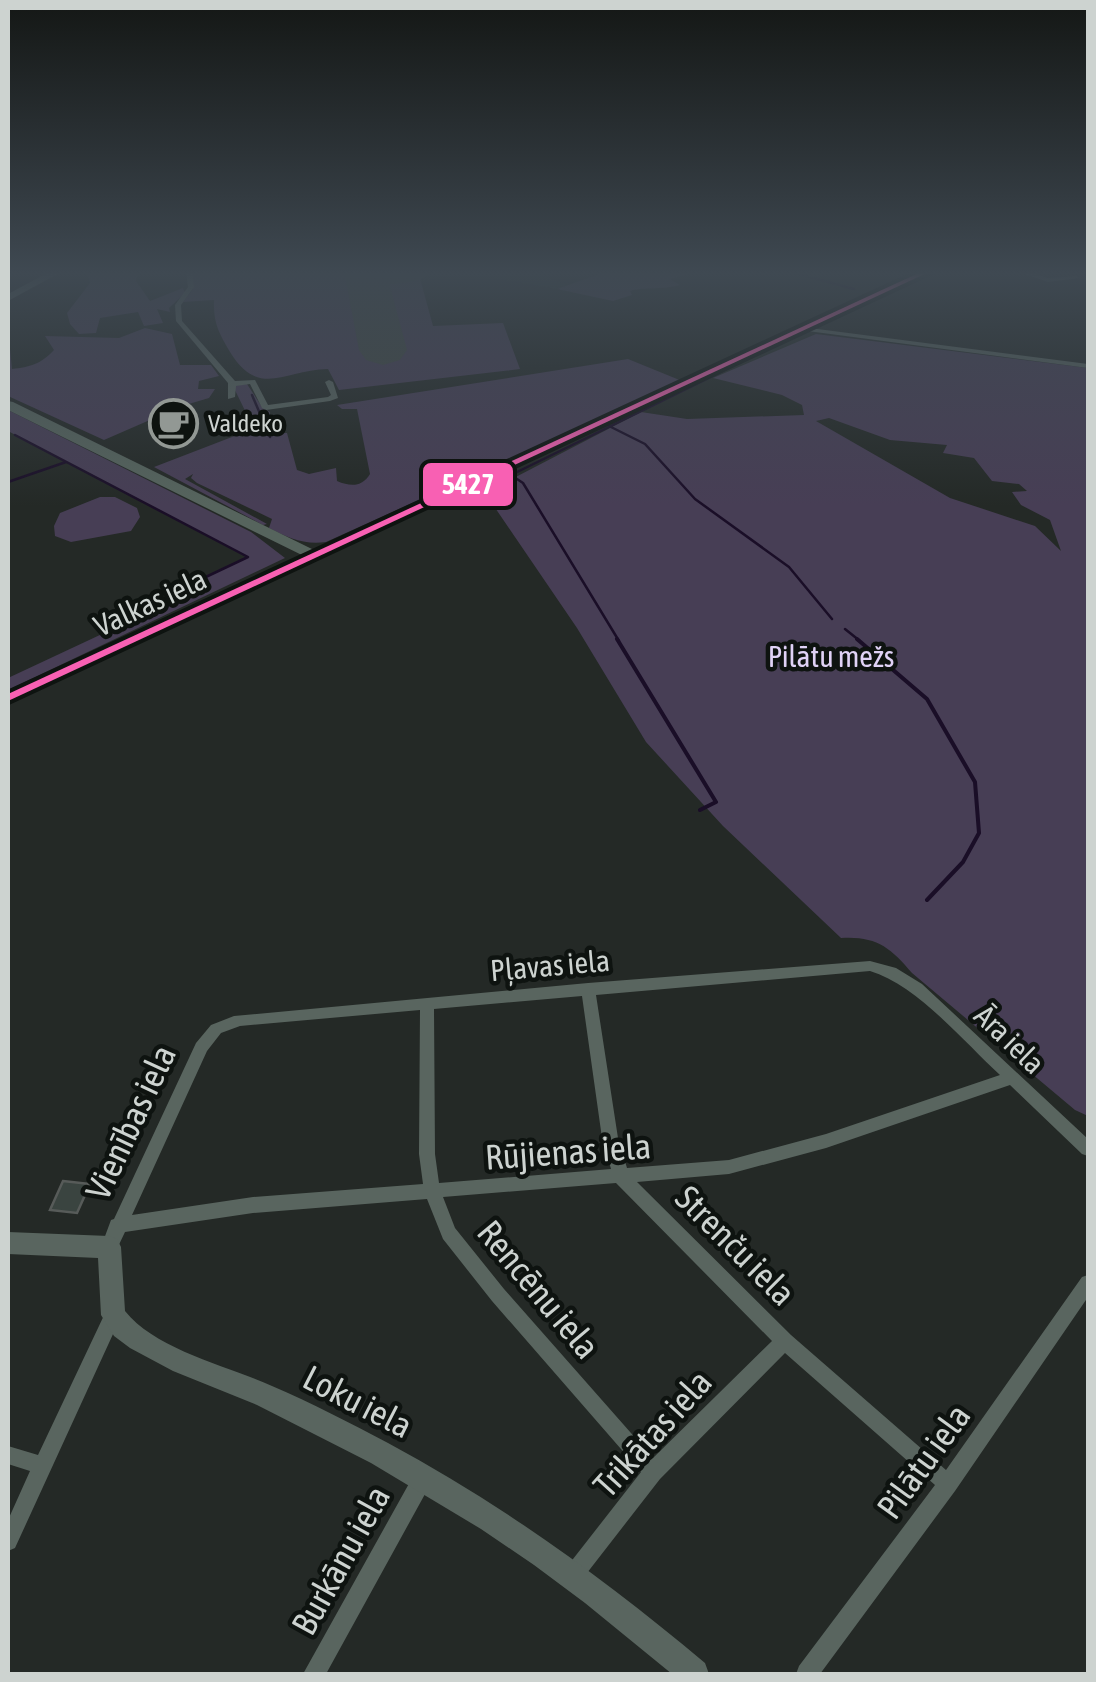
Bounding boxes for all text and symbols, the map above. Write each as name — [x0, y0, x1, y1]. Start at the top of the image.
cafe icon: Valdeko — [147, 397, 199, 449]
place label: Valdeko — [208, 409, 283, 437]
line badge: 5427 — [421, 461, 515, 508]
text: 5427 — [442, 468, 494, 500]
street label: Valkas iela — [88, 561, 212, 643]
park label: Pilātu mežs — [768, 639, 894, 673]
street label: Pļavas iela — [489, 943, 611, 988]
street label: Āra iela — [968, 998, 1052, 1080]
street label: Vienības iela — [77, 1038, 183, 1206]
street label: Rūjienas iela — [484, 1125, 652, 1177]
street label: Strenču iela — [668, 1177, 804, 1313]
street label: Rencēnu iela — [470, 1212, 608, 1366]
street label: Loku iela — [297, 1357, 419, 1445]
street label: Trikātas iela — [585, 1362, 719, 1504]
street label: Pilātu iela — [868, 1396, 978, 1526]
street label: Burkānu iela — [283, 1479, 397, 1641]

